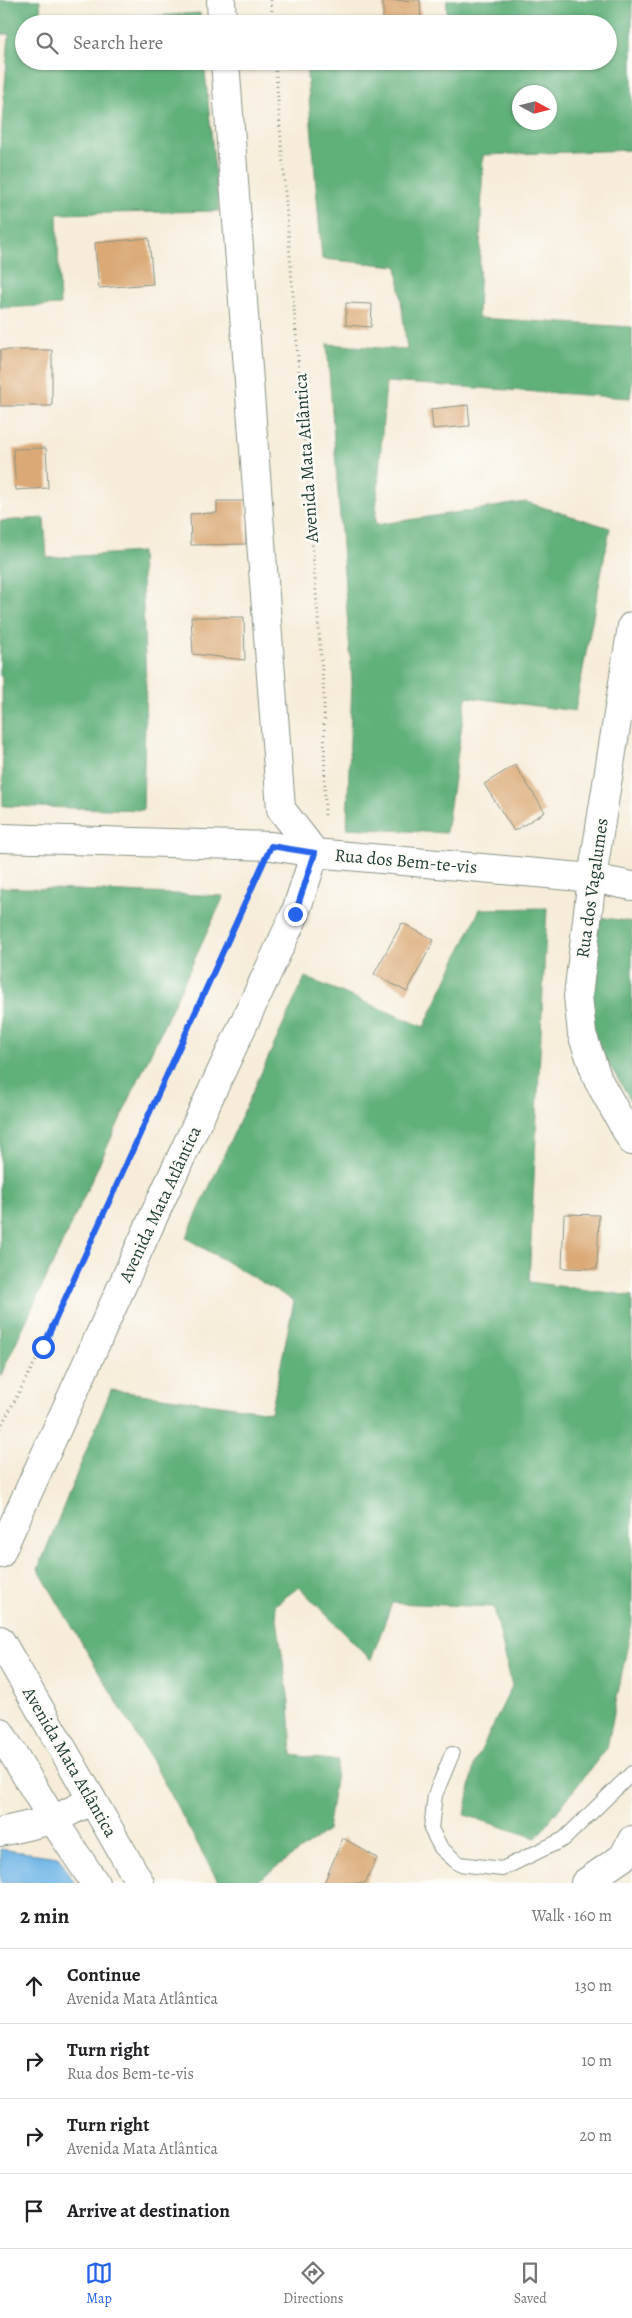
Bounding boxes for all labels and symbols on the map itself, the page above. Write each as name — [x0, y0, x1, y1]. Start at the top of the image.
north arrow — [512, 85, 557, 130]
street label: Avenida Mata Atlântica — [288, 372, 324, 545]
street label: Rua dos Vagalumes — [570, 816, 614, 960]
street label: Rua dos Bem-te-vis — [334, 843, 478, 879]
route end — [284, 903, 307, 926]
street label: Avenida Mata Atlântica — [113, 1121, 207, 1287]
route start — [32, 1336, 55, 1359]
street label: Avenida Mata Atlântica — [17, 1682, 123, 1842]

